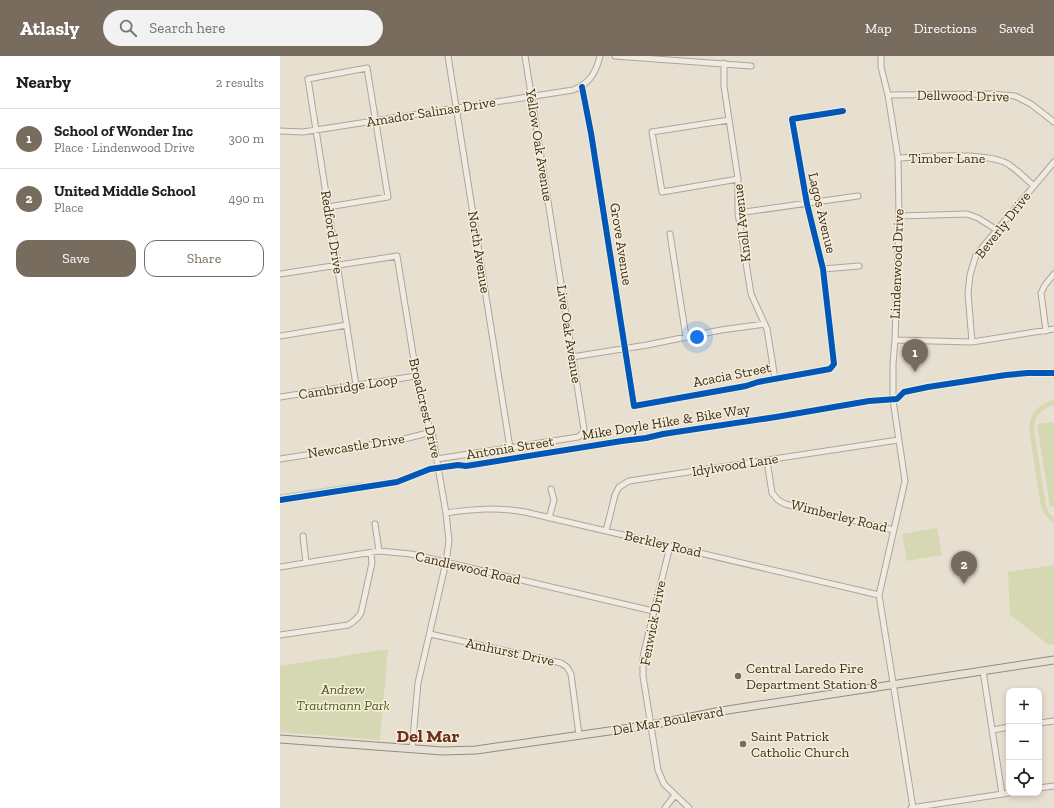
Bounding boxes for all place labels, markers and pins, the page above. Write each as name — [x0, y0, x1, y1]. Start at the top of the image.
pin: 1 — [902, 339, 928, 372]
pin: 2 — [951, 551, 977, 584]
place label: Central Laredo Fire Department Station 8 — [746, 660, 878, 693]
marker: Central Laredo Fire Department Station 8 — [733, 671, 743, 681]
place label: Saint Patrick Catholic Church — [751, 728, 849, 761]
marker: Saint Patrick Catholic Church — [738, 739, 748, 749]

